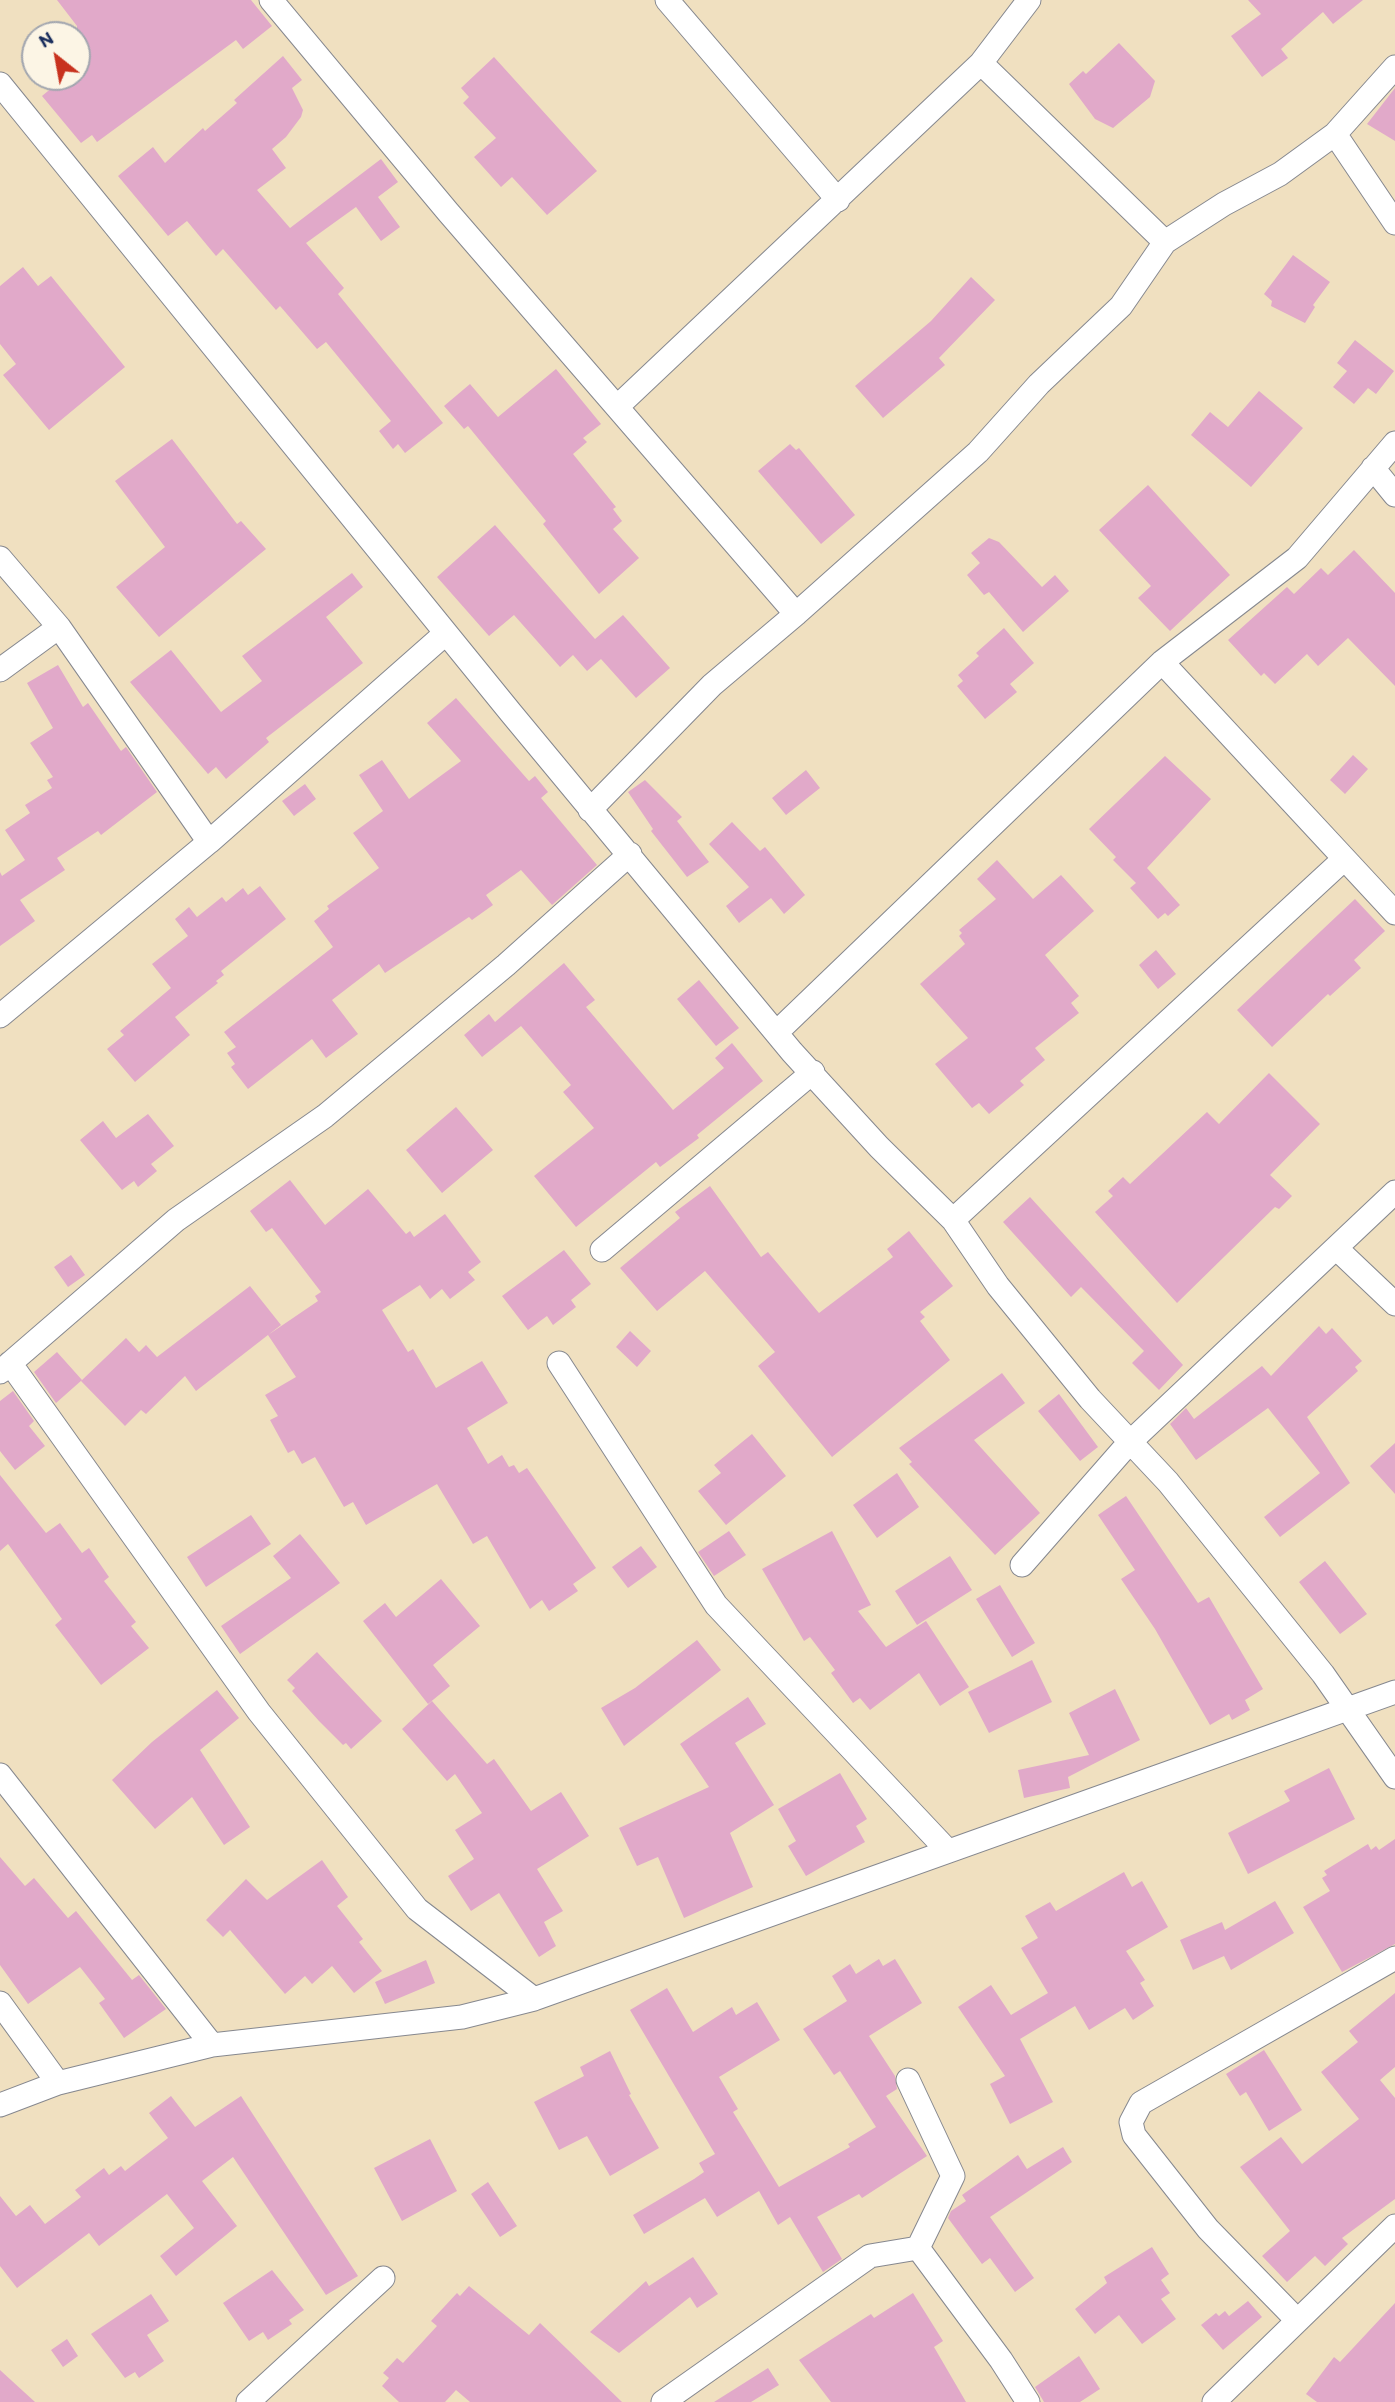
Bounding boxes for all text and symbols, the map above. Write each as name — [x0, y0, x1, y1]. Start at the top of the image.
north arrow — [21, 21, 91, 91]
text: N — [35, 26, 57, 52]

